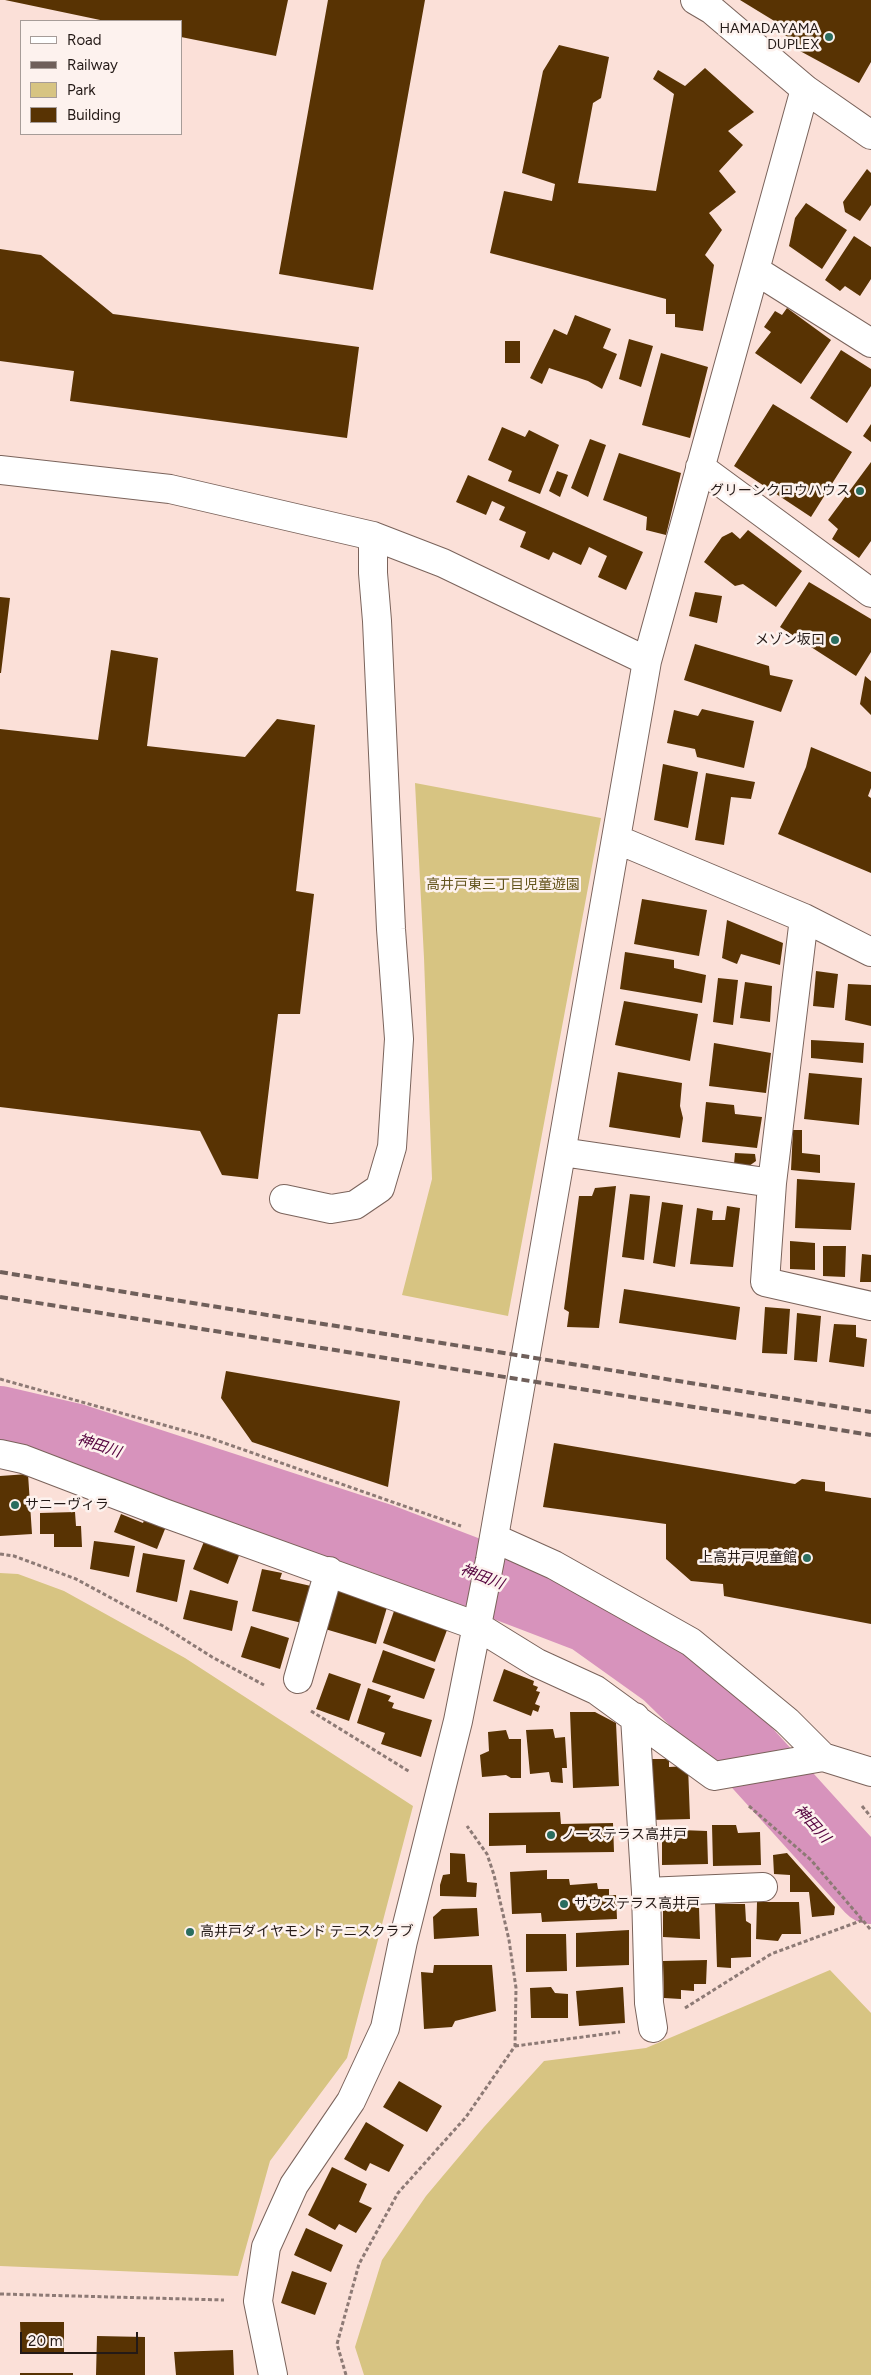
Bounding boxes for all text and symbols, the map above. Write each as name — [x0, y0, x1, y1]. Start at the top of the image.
legend — [20, 20, 182, 135]
place label: HAMADAYAMA DUPLEX — [719, 21, 819, 54]
text: Road — [67, 31, 102, 49]
marker: HAMADAYAMA DUPLEX — [823, 31, 835, 43]
text: Railway — [67, 56, 118, 74]
text: Park — [67, 81, 96, 99]
text: Building — [67, 106, 121, 124]
place label: グリーンクロウハウス — [710, 483, 850, 499]
marker: グリーンクロウハウス — [854, 485, 866, 497]
place label: メゾン坂口 — [755, 632, 825, 648]
marker: メゾン坂口 — [829, 634, 841, 646]
park label: 高井戸東三丁目児童遊園 — [426, 877, 580, 893]
water label: 神田川 — [75, 1430, 123, 1462]
place label: サニーヴィラ — [25, 1497, 109, 1513]
marker: サニーヴィラ — [9, 1499, 21, 1511]
place label: 上高井戸児童館 — [699, 1550, 797, 1566]
marker: 上高井戸児童館 — [801, 1552, 813, 1564]
water label: 神田川 — [458, 1561, 506, 1593]
water label: 神田川 — [790, 1801, 834, 1847]
place label: ノーステラス高井戸 — [561, 1827, 687, 1843]
marker: ノーステラス高井戸 — [545, 1829, 557, 1841]
place label: サウステラス高井戸 — [574, 1896, 700, 1912]
marker: サウステラス高井戸 — [558, 1898, 570, 1910]
place label: 高井戸ダイヤモンド テニスクラブ — [200, 1924, 413, 1940]
marker: 高井戸ダイヤモンド テニスクラブ — [184, 1926, 196, 1938]
scale bar — [22, 2322, 140, 2354]
text: 20 m — [28, 2332, 62, 2350]

